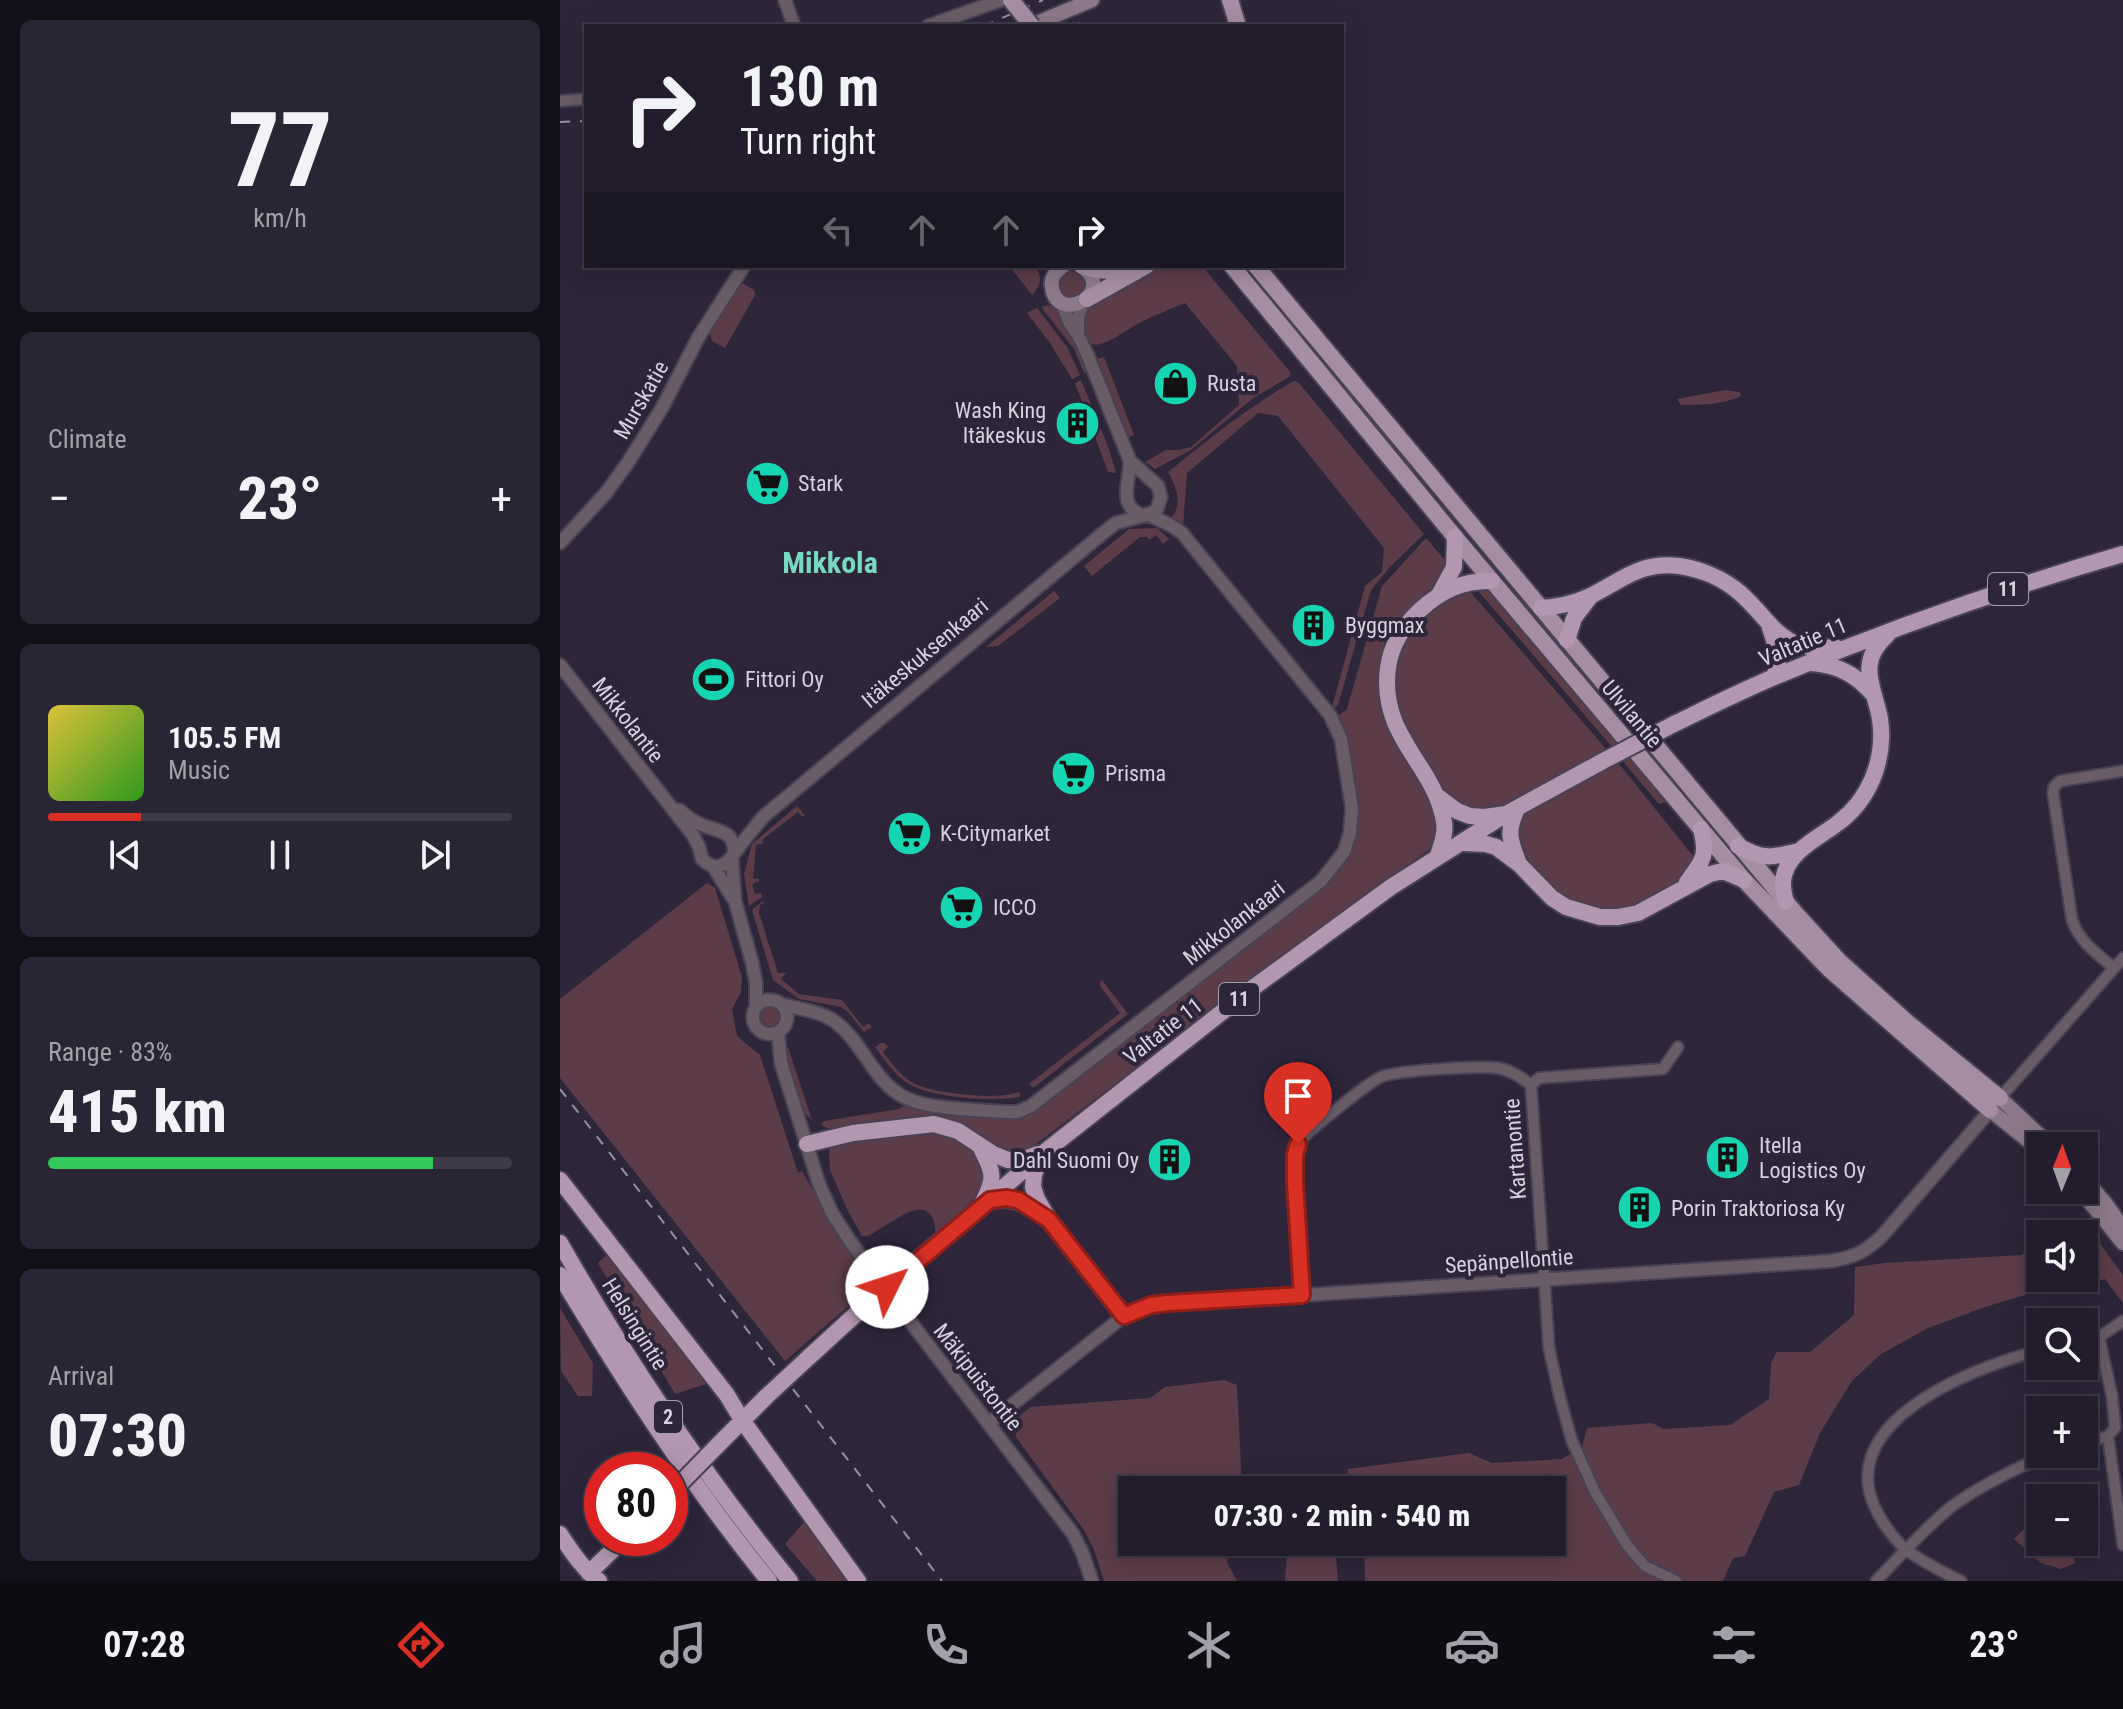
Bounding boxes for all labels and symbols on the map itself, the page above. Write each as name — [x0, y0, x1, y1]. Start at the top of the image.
street label: Murskatie — [609, 356, 673, 444]
shop icon: Rusta — [1152, 359, 1200, 407]
place label: Rusta — [1207, 371, 1256, 396]
place label: Wash King Itäkeskus — [955, 398, 1046, 448]
building icon: Wash King Itäkeskus — [1053, 399, 1101, 447]
supermarket icon: Stark — [743, 459, 791, 507]
place label: Stark — [798, 471, 843, 496]
district label: Mikkola — [782, 545, 878, 580]
road number: 11 — [1988, 573, 2028, 605]
street label: Itäkeskuksenkaari — [857, 593, 993, 713]
building icon: Byggmax — [1290, 601, 1338, 649]
street label: Valtatie 11 — [1755, 612, 1851, 672]
place label: Byggmax — [1345, 613, 1425, 638]
sports icon: Fittori Oy — [690, 655, 738, 703]
place label: Fittori Oy — [745, 667, 824, 692]
street label: Mikkolantie — [587, 673, 669, 767]
street label: Ulvilantie — [1597, 675, 1667, 753]
supermarket icon: Prisma — [1050, 749, 1098, 797]
place label: Prisma — [1105, 761, 1166, 786]
supermarket icon: K-Citymarket — [885, 809, 933, 857]
place label: K-Citymarket — [940, 821, 1050, 846]
street label: Mikkolankaari — [1178, 876, 1290, 970]
supermarket icon: ICCO — [938, 883, 986, 931]
place label: ICCO — [993, 895, 1037, 920]
road number: 11 — [1219, 983, 1259, 1015]
street label: Valtatie 11 — [1119, 992, 1207, 1070]
pin — [1264, 1062, 1332, 1144]
street label: Kartanontie — [1499, 1098, 1531, 1200]
north arrow — [2026, 1132, 2098, 1204]
place label: Itella Logistics Oy — [1759, 1133, 1866, 1183]
building icon: Itella Logistics Oy — [1704, 1134, 1752, 1182]
building icon: Dahl Suomi Oy — [1146, 1136, 1194, 1184]
place label: Dahl Suomi Oy — [1013, 1148, 1139, 1173]
building icon: Porin Traktoriosa Ky — [1616, 1184, 1664, 1232]
place label: Porin Traktoriosa Ky — [1671, 1196, 1845, 1221]
street label: Sepänpellontie — [1444, 1244, 1574, 1278]
position arrow — [845, 1245, 929, 1329]
street label: Helsingintie — [597, 1274, 673, 1374]
street label: Mäkipuistontie — [929, 1319, 1027, 1435]
road number: 2 — [654, 1401, 682, 1433]
speed limit sign: 80 — [584, 1452, 688, 1556]

